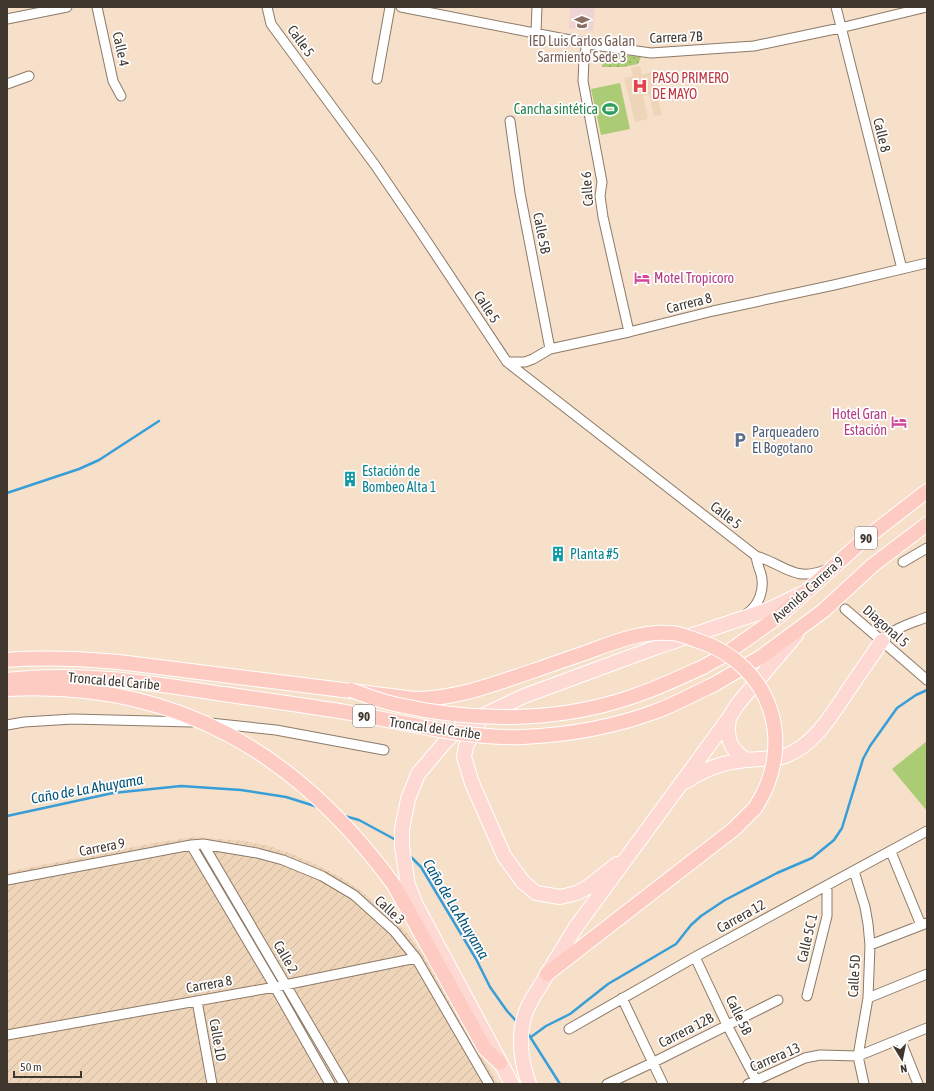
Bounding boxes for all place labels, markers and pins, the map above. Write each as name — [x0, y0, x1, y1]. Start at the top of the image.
school or university icon: IED Luis Carlos Galan Sarmiento Sede 3 — [573, 13, 591, 31]
place label: IED Luis Carlos Galan Sarmiento Sede 3 — [529, 33, 635, 65]
place label: PASO PRIMERO DE MAYO — [652, 70, 729, 102]
hospital icon: PASO PRIMERO DE MAYO — [631, 77, 649, 95]
sports icon: Cancha sintética — [601, 100, 619, 118]
place label: Cancha sintética — [514, 101, 598, 117]
hotel icon: Motel Tropicoro — [633, 269, 651, 287]
place label: Motel Tropicoro — [654, 270, 734, 286]
place label: Hotel Gran Estación — [832, 406, 887, 438]
hotel icon: Hotel Gran Estación — [890, 413, 908, 431]
place label: Parqueadero El Bogotano — [752, 424, 819, 456]
parking icon: Parqueadero El Bogotano — [731, 431, 749, 449]
place label: Estación de Bombeo Alta 1 — [362, 463, 436, 495]
building icon: Estación de Bombeo Alta 1 — [341, 470, 359, 488]
building icon: Planta #5 — [549, 545, 567, 563]
place label: Planta #5 — [570, 546, 619, 562]

